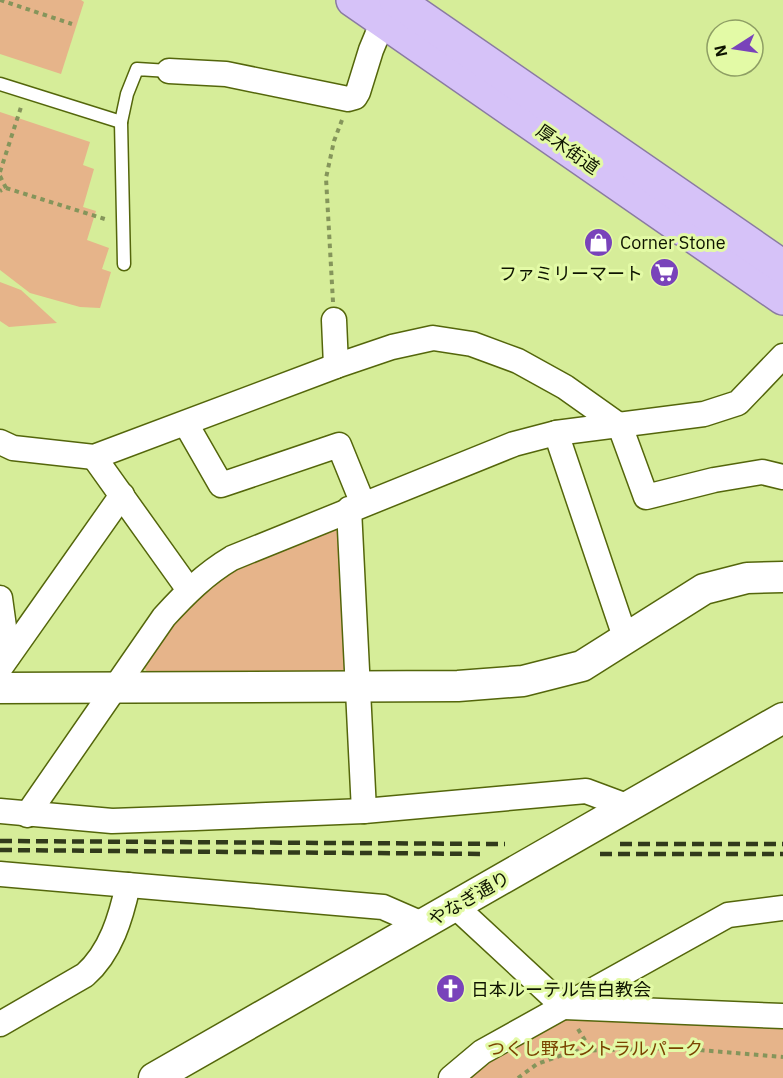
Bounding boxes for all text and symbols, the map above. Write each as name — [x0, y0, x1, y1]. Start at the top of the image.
north arrow — [705, 18, 765, 78]
text: N — [709, 43, 731, 59]
street label: 厚木街道 — [532, 119, 604, 179]
shop icon: Corner Stone — [583, 226, 615, 258]
place label: Corner Stone — [620, 231, 726, 254]
supermarket icon: ファミリーマート — [648, 257, 680, 289]
place label: ファミリーマート — [499, 262, 643, 285]
street label: やなぎ通り — [424, 866, 514, 930]
church icon: 日本ルーテル告白教会 — [434, 973, 466, 1005]
place label: 日本ルーテル告白教会 — [471, 978, 651, 1001]
park label: つくし野セントラルパーク — [487, 1037, 703, 1060]

